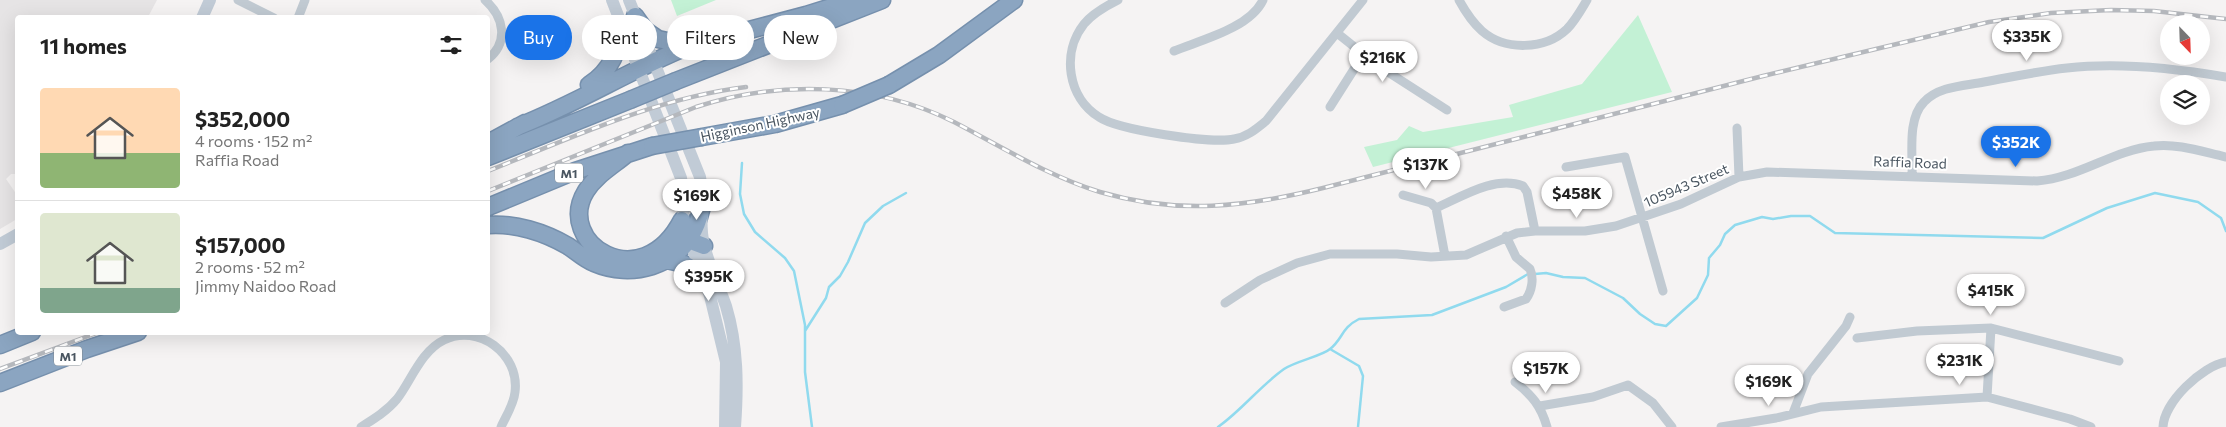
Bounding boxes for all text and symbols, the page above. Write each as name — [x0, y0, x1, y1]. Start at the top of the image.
chip: Buy — [505, 15, 572, 60]
chip: Rent — [582, 15, 657, 60]
chip: Filters — [667, 15, 754, 60]
chip: New — [764, 15, 837, 60]
north arrow — [2160, 15, 2210, 65]
map controls — [2160, 15, 2210, 125]
pin: $335K — [1992, 20, 2062, 62]
text: $335K — [2003, 26, 2051, 45]
icon: filters — [437, 31, 465, 59]
text: 11 homes — [40, 33, 127, 58]
pin: $216K — [1348, 41, 1418, 83]
text: $216K — [1360, 47, 1406, 66]
button: layers — [2160, 75, 2210, 125]
street label: Higginson Highway — [699, 103, 821, 145]
text: $352,000 — [195, 106, 290, 131]
icon: home — [80, 108, 140, 168]
pin: $352K — [1981, 126, 2051, 168]
text: 4 rooms · 152 m² — [195, 131, 312, 150]
text: $352K — [1992, 132, 2040, 151]
pin: $137K — [1391, 148, 1461, 190]
text: Raffia Road — [195, 150, 279, 169]
street label: Raffia Road — [1873, 152, 1947, 172]
text: $137K — [1403, 154, 1449, 173]
street label: 105943 Street — [1641, 159, 1731, 210]
road number: M1 — [555, 164, 583, 182]
pin: $458K — [1542, 176, 1612, 219]
pin: $169K — [662, 178, 732, 221]
text: $458K — [1552, 183, 1602, 202]
text: $169K — [673, 185, 721, 204]
text: $157,000 — [195, 232, 286, 257]
icon: home — [80, 233, 140, 293]
text: 2 rooms · 52 m² — [195, 257, 305, 276]
pin: $395K — [674, 260, 744, 302]
text: $395K — [685, 266, 733, 285]
pin: $415K — [1956, 274, 2026, 316]
text: Jimmy Naidoo Road — [195, 276, 336, 295]
text: $415K — [1968, 280, 2014, 299]
pin: $231K — [1925, 344, 1995, 386]
road number: M1 — [54, 346, 82, 366]
text: $231K — [1937, 350, 1983, 369]
pin: $157K — [1511, 352, 1581, 394]
text: $157K — [1523, 358, 1569, 377]
pin: $169K — [1734, 364, 1804, 407]
text: $169K — [1745, 371, 1793, 390]

